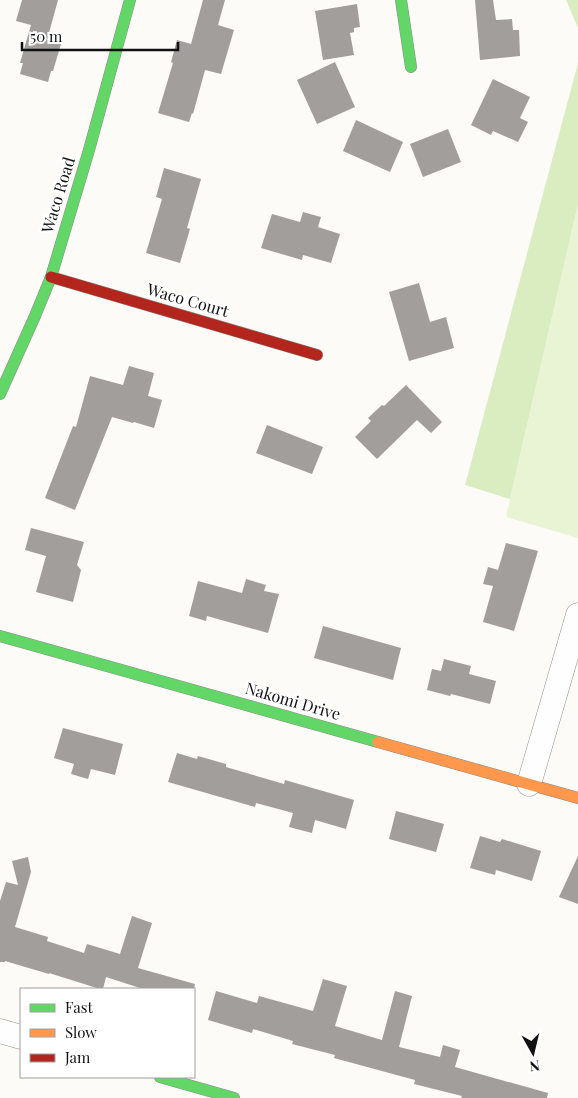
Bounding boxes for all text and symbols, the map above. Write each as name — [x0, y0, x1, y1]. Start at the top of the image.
scale bar — [22, 20, 179, 52]
text: 50 m — [30, 26, 63, 46]
street label: Waco Road — [36, 154, 79, 236]
street label: Waco Court — [144, 278, 232, 321]
street label: Nakomi Drive — [243, 677, 343, 724]
legend — [20, 988, 195, 1078]
text: Fast — [65, 997, 94, 1017]
text: Slow — [65, 1022, 97, 1042]
north arrow — [508, 1028, 558, 1078]
text: Jam — [64, 1047, 91, 1067]
text: N — [529, 1056, 541, 1076]

